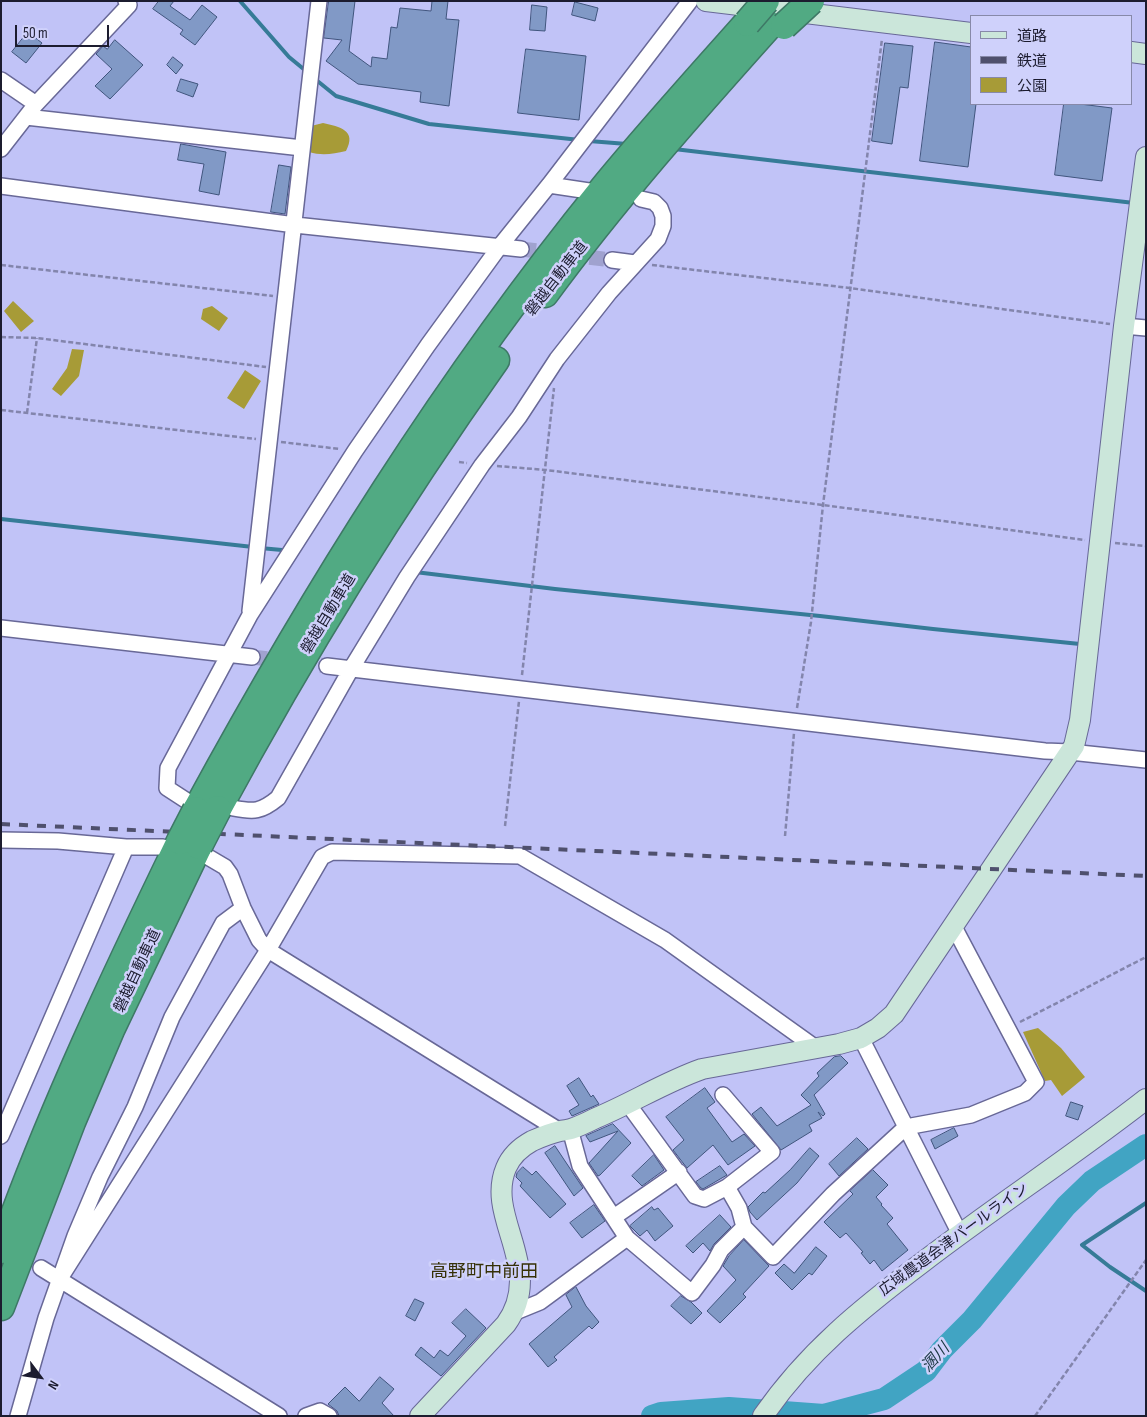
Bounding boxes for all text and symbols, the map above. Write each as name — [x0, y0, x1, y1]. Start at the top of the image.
scale bar — [18, 15, 111, 47]
legend — [970, 15, 1132, 105]
text: 50 m — [23, 24, 48, 43]
text: 道路 — [1017, 27, 1047, 46]
text: 鉄道 — [1017, 52, 1047, 71]
text: 公園 — [1017, 77, 1047, 96]
street label: 磐越自動車道 — [522, 238, 592, 320]
street label: 磐越自動車道 — [298, 571, 360, 657]
street label: 磐越自動車道 — [111, 926, 165, 1016]
street label: 広域農道会津パールライン — [876, 1180, 1032, 1300]
district label: 高野町中前田 — [430, 1261, 538, 1283]
water label: 溷川 — [918, 1340, 954, 1376]
north arrow — [15, 1352, 65, 1402]
text: N — [44, 1377, 63, 1393]

